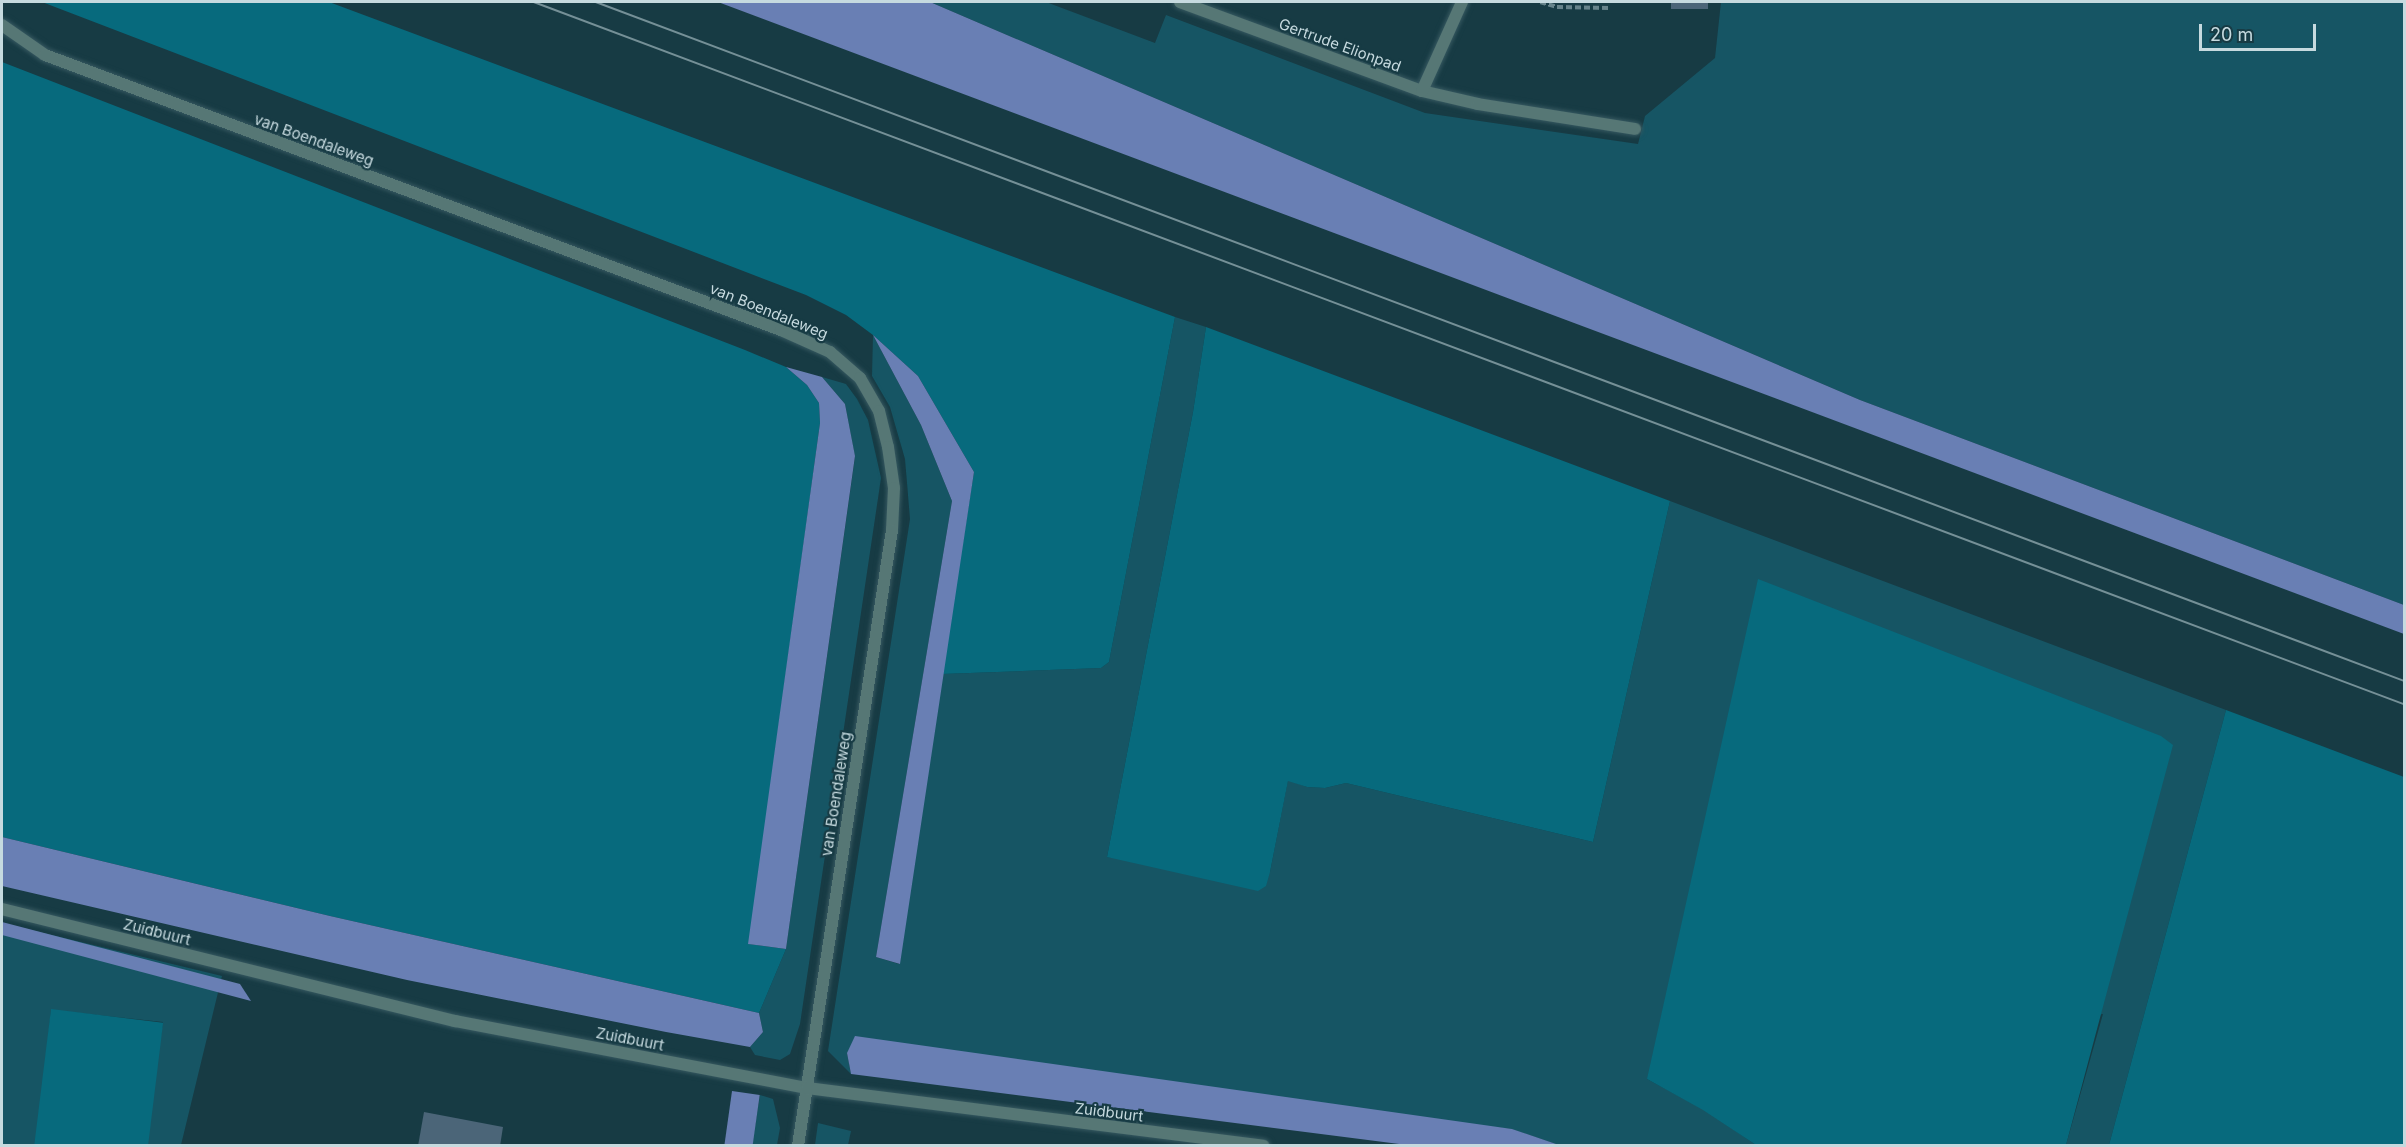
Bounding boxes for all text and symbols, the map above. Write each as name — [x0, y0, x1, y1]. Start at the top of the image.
scale bar — [2202, 12, 2319, 50]
street label: Gertrude Elionpad — [1277, 15, 1403, 75]
text: 20 m — [2210, 24, 2253, 45]
street label: van Boendaleweg — [252, 110, 376, 170]
street label: van Boendaleweg — [707, 279, 831, 343]
street label: van Boendaleweg — [817, 730, 855, 858]
street label: Zuidbuurt — [121, 915, 193, 949]
street label: Zuidbuurt — [594, 1024, 666, 1054]
street label: Zuidbuurt — [1074, 1099, 1144, 1125]

